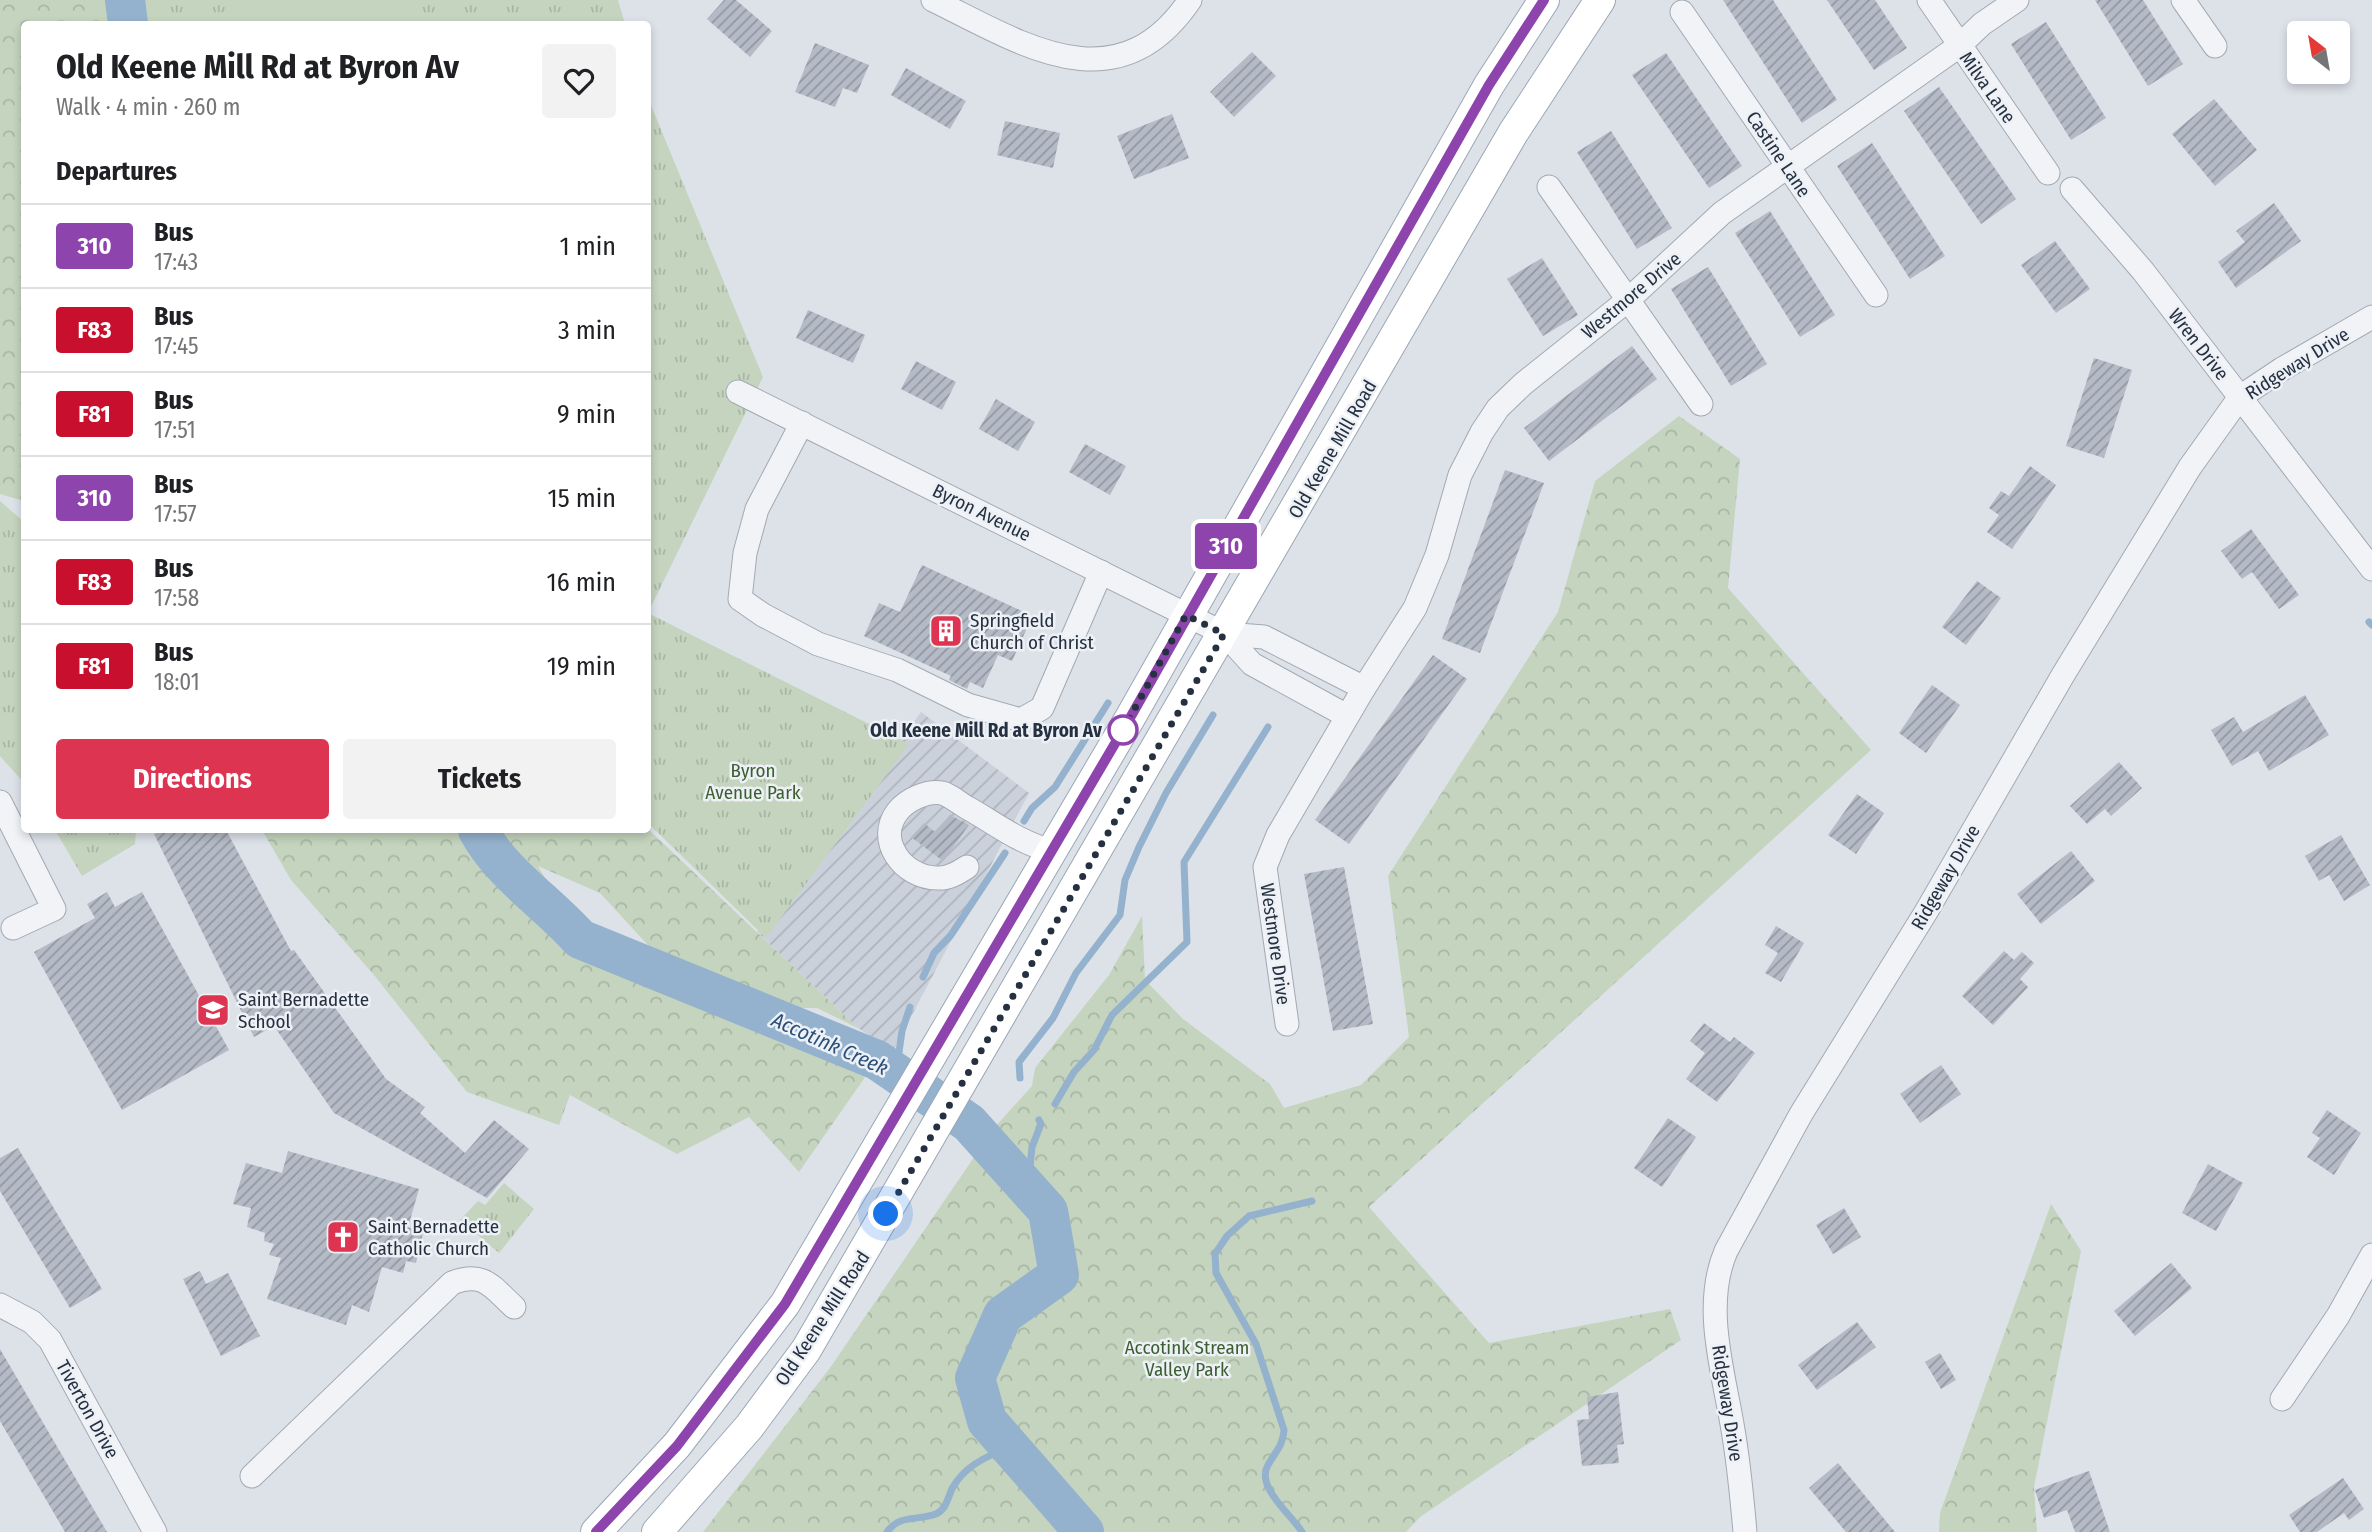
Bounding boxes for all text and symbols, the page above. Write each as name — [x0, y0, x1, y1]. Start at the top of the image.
north arrow — [2287, 21, 2350, 84]
map controls — [2287, 21, 2350, 84]
button: heart — [542, 44, 616, 118]
text: Old Keene Mill Rd at Byron Av — [56, 47, 459, 87]
street label: Milva Lane — [1955, 47, 2021, 128]
text: Walk · 4 min · 260 m — [56, 93, 241, 121]
street label: Castine Lane — [1741, 107, 1816, 202]
text: Departures — [56, 156, 177, 187]
text: Bus — [154, 217, 193, 248]
text: 1 min — [560, 231, 616, 262]
text: 310 — [77, 232, 112, 260]
street label: Westmore Drive — [1577, 247, 1686, 344]
text: 17:43 — [154, 248, 198, 276]
text: Bus — [154, 301, 193, 332]
street label: Wren Drive — [2164, 304, 2234, 385]
text: 3 min — [558, 315, 616, 346]
text: F83 — [77, 316, 112, 344]
street label: Ridgeway Drive — [2241, 322, 2353, 404]
text: 17:45 — [154, 332, 199, 360]
street label: Old Keene Mill Road — [1283, 376, 1381, 523]
text: Bus — [154, 385, 193, 416]
text: 9 min — [557, 399, 616, 430]
text: F81 — [78, 400, 111, 428]
text: 17:51 — [154, 416, 196, 444]
text: Bus — [154, 469, 193, 500]
street label: Byron Avenue — [929, 479, 1035, 546]
text: 15 min — [548, 483, 616, 514]
text: 310 — [77, 484, 112, 512]
text: 17:57 — [154, 500, 197, 528]
line badge: 310 — [1186, 523, 1266, 569]
text: 310 — [1209, 532, 1243, 560]
text: Bus — [154, 553, 193, 584]
text: 16 min — [547, 567, 616, 598]
text: F83 — [77, 568, 112, 596]
text: 17:58 — [154, 584, 199, 612]
place label: Springfield Church of Christ — [970, 609, 1094, 654]
building icon: Springfield Church of Christ — [927, 612, 965, 650]
text: Bus — [154, 637, 193, 668]
text: 19 min — [547, 651, 616, 682]
text: F81 — [78, 652, 111, 680]
text: 18:01 — [154, 668, 200, 696]
marker: Old Keene Mill Rd at Byron Av — [1108, 715, 1138, 745]
place label: Old Keene Mill Rd at Byron Av — [870, 719, 1103, 742]
button: Directions — [56, 739, 329, 819]
button: Tickets — [343, 739, 616, 819]
park label: Byron Avenue Park — [705, 759, 801, 804]
street label: Ridgeway Drive — [1906, 821, 1985, 934]
street label: Westmore Drive — [1256, 882, 1295, 1006]
place label: Saint Bernadette School — [238, 988, 369, 1033]
school or university icon: Saint Bernadette School — [194, 991, 232, 1029]
water label: Accotink Creek — [767, 1006, 892, 1081]
your location — [868, 1196, 903, 1231]
place label: Saint Bernadette Catholic Church — [368, 1215, 499, 1260]
church icon: Saint Bernadette Catholic Church — [324, 1218, 362, 1256]
street label: Old Keene Mill Road — [770, 1247, 875, 1390]
park label: Accotink Stream Valley Park — [1125, 1336, 1249, 1381]
street label: Ridgeway Drive — [1707, 1343, 1748, 1463]
street label: Tiverton Drive — [51, 1356, 124, 1462]

